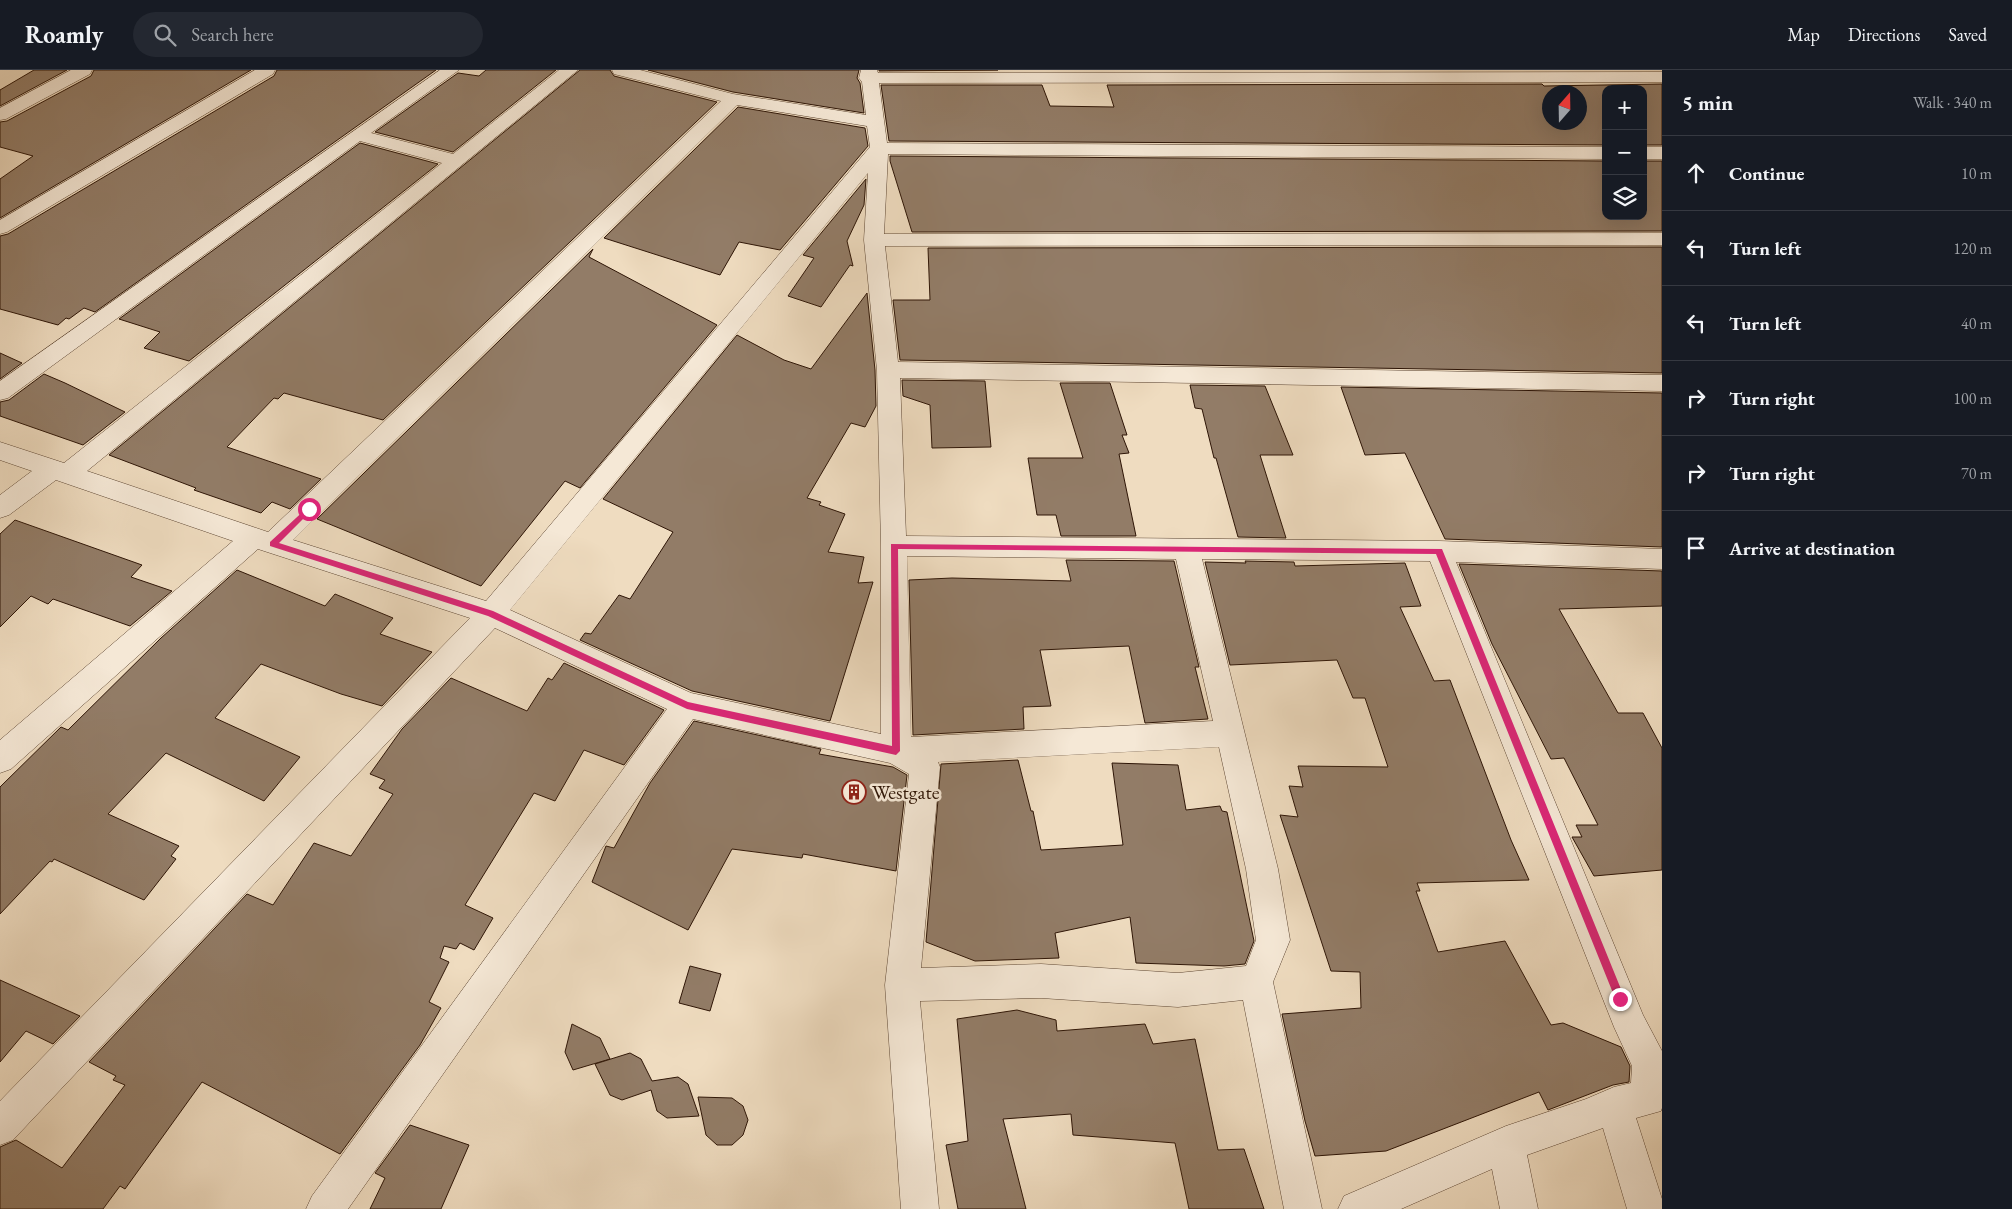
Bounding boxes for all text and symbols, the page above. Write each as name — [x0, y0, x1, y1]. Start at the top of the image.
search box — [133, 12, 483, 57]
text: Roamly — [25, 19, 103, 50]
icon: search — [151, 21, 179, 49]
text: Search here — [191, 22, 274, 47]
text: Map — [1788, 23, 1820, 46]
text: Directions — [1848, 23, 1920, 46]
text: Saved — [1948, 23, 1987, 46]
north arrow — [1542, 85, 1587, 130]
map controls — [1602, 85, 1647, 220]
button: + — [1602, 85, 1647, 130]
text: 5 min — [1682, 89, 1733, 116]
text: Walk · 340 m — [1913, 92, 1992, 113]
button: − — [1602, 130, 1647, 175]
icon: ahead — [1682, 159, 1710, 187]
text: Continue — [1729, 161, 1804, 186]
text: 10 m — [1961, 163, 1992, 184]
button: layers — [1602, 175, 1647, 220]
icon: left — [1682, 234, 1710, 262]
text: Turn left — [1729, 236, 1801, 261]
text: 120 m — [1953, 238, 1992, 259]
icon: left — [1682, 309, 1710, 337]
text: Turn left — [1729, 311, 1801, 336]
text: 40 m — [1961, 313, 1992, 334]
icon: right — [1682, 384, 1710, 412]
text: Turn right — [1729, 386, 1815, 411]
text: 100 m — [1953, 388, 1992, 409]
icon: right — [1682, 459, 1710, 487]
text: Turn right — [1729, 461, 1815, 486]
text: 70 m — [1961, 463, 1992, 484]
route start — [298, 498, 321, 521]
icon: arrive — [1682, 534, 1710, 562]
text: Arrive at destination — [1729, 536, 1895, 561]
building icon: Westgate — [841, 779, 867, 805]
place label: Westgate — [872, 779, 940, 805]
route end — [1609, 988, 1632, 1011]

